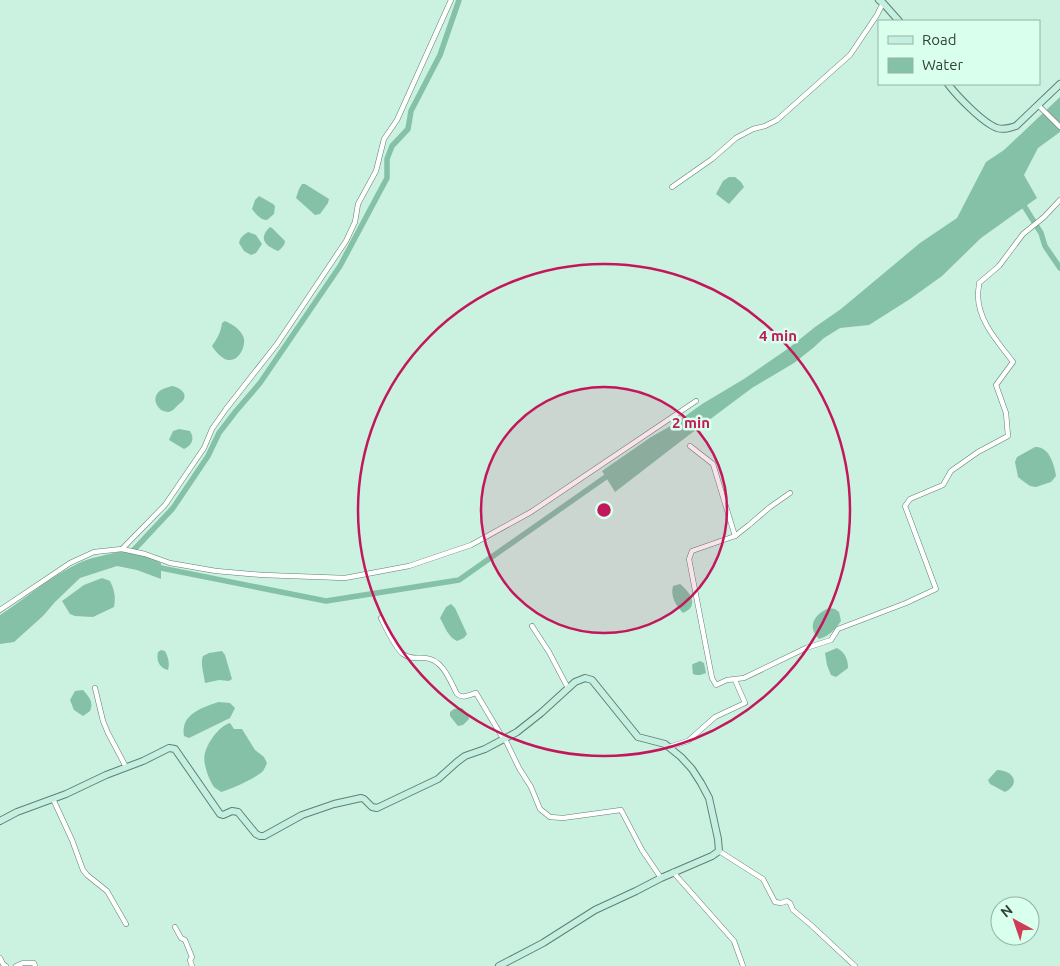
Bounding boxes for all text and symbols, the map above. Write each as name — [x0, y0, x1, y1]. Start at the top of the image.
legend — [878, 20, 1040, 85]
text: Road — [922, 31, 957, 48]
text: Water — [922, 56, 963, 73]
text: 4 min — [759, 327, 797, 344]
text: 2 min — [672, 414, 710, 431]
centre of rings — [595, 501, 613, 519]
north arrow — [990, 896, 1040, 946]
text: N — [997, 902, 1016, 921]

